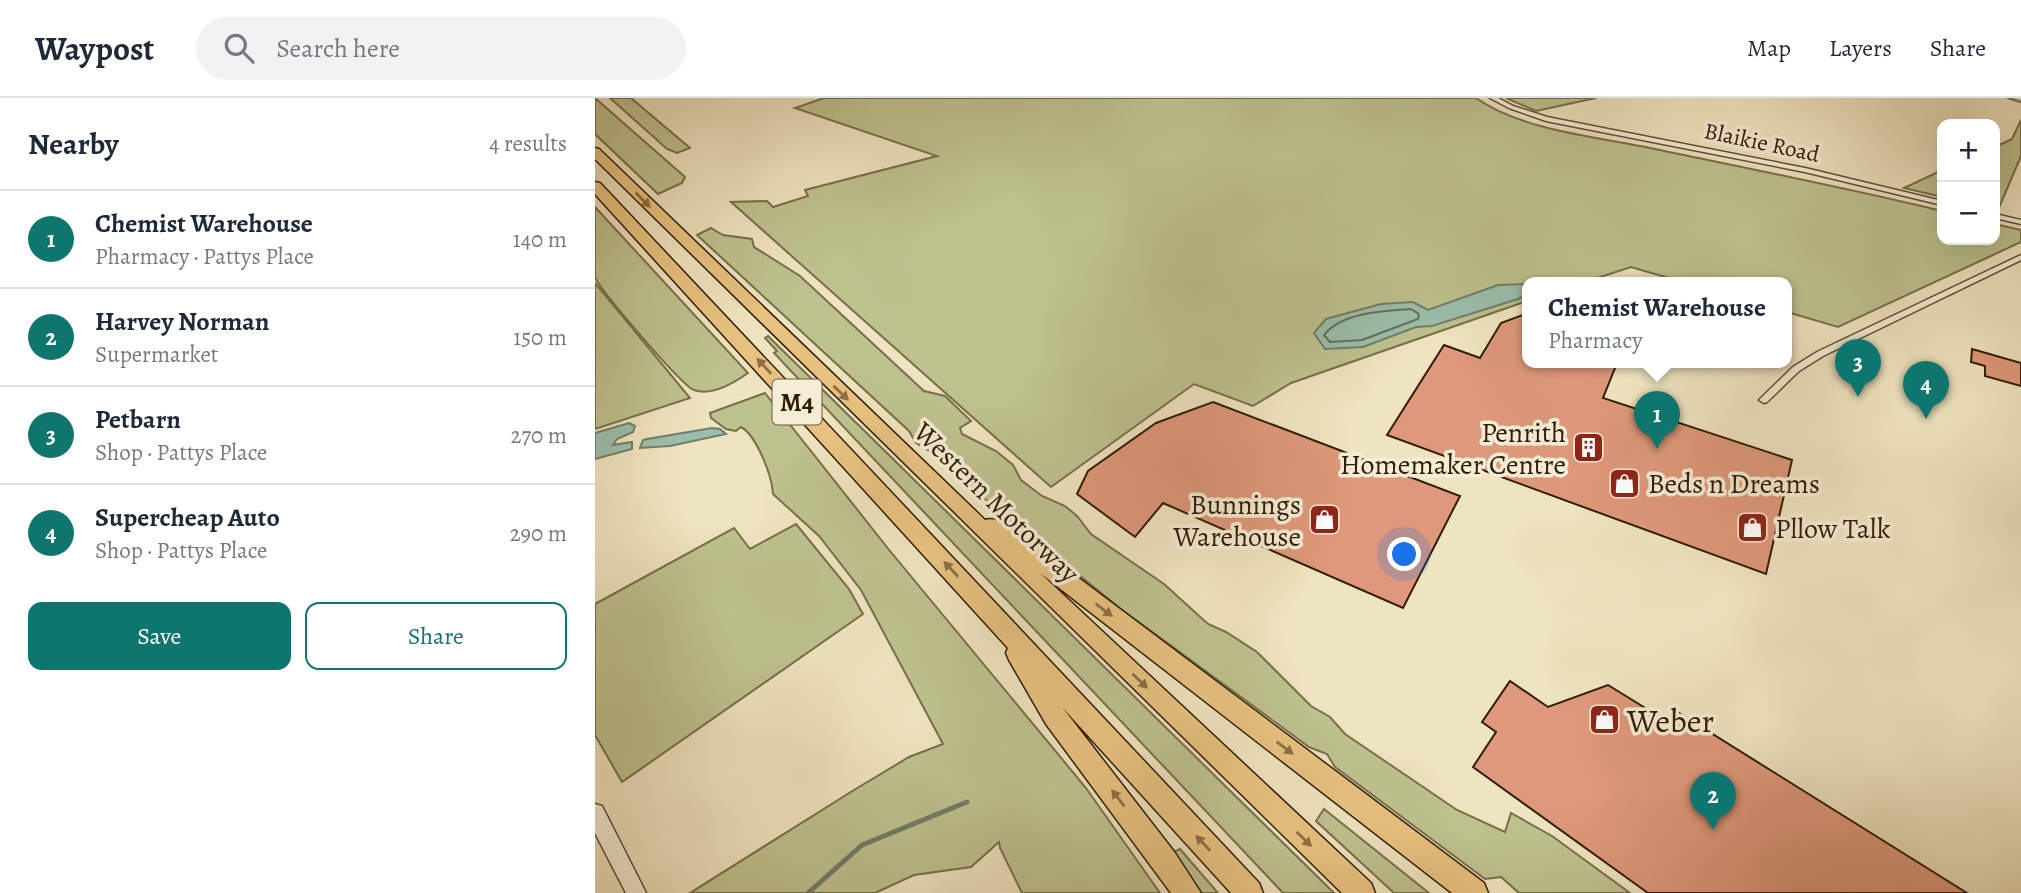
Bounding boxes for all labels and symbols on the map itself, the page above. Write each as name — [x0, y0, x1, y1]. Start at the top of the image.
street label: Blaikie Road — [1701, 115, 1823, 170]
one-way arrow — [635, 191, 651, 208]
pin: 3 — [1835, 339, 1881, 397]
one-way arrow — [756, 358, 772, 375]
pin: 4 — [1903, 361, 1949, 419]
road number: M4 — [773, 380, 822, 424]
one-way arrow — [833, 385, 850, 402]
pin: 1 — [1634, 391, 1680, 449]
street label: Western Motorway — [904, 413, 1088, 592]
place label: Penrith Homemaker Centre — [1340, 414, 1566, 484]
building icon: Penrith Homemaker Centre — [1572, 431, 1606, 465]
place label: Beds n Dreams — [1648, 465, 1820, 503]
shop icon: Beds n Dreams — [1608, 466, 1642, 500]
place label: Bunnings Warehouse — [1172, 486, 1301, 556]
shop icon: Bunnings Warehouse — [1307, 503, 1341, 537]
place label: Pllow Talk — [1775, 510, 1891, 548]
shop icon: Pllow Talk — [1735, 511, 1769, 545]
your location — [1387, 537, 1421, 571]
one-way arrow — [943, 560, 959, 578]
one-way arrow — [1094, 603, 1112, 618]
one-way arrow — [1131, 673, 1148, 689]
place label: Weber — [1626, 698, 1714, 743]
shop icon: Weber — [1587, 703, 1621, 737]
one-way arrow — [1275, 741, 1294, 755]
pin: 2 — [1690, 772, 1736, 830]
one-way arrow — [1111, 789, 1125, 807]
one-way arrow — [1295, 830, 1312, 846]
one-way arrow — [1195, 834, 1211, 852]

